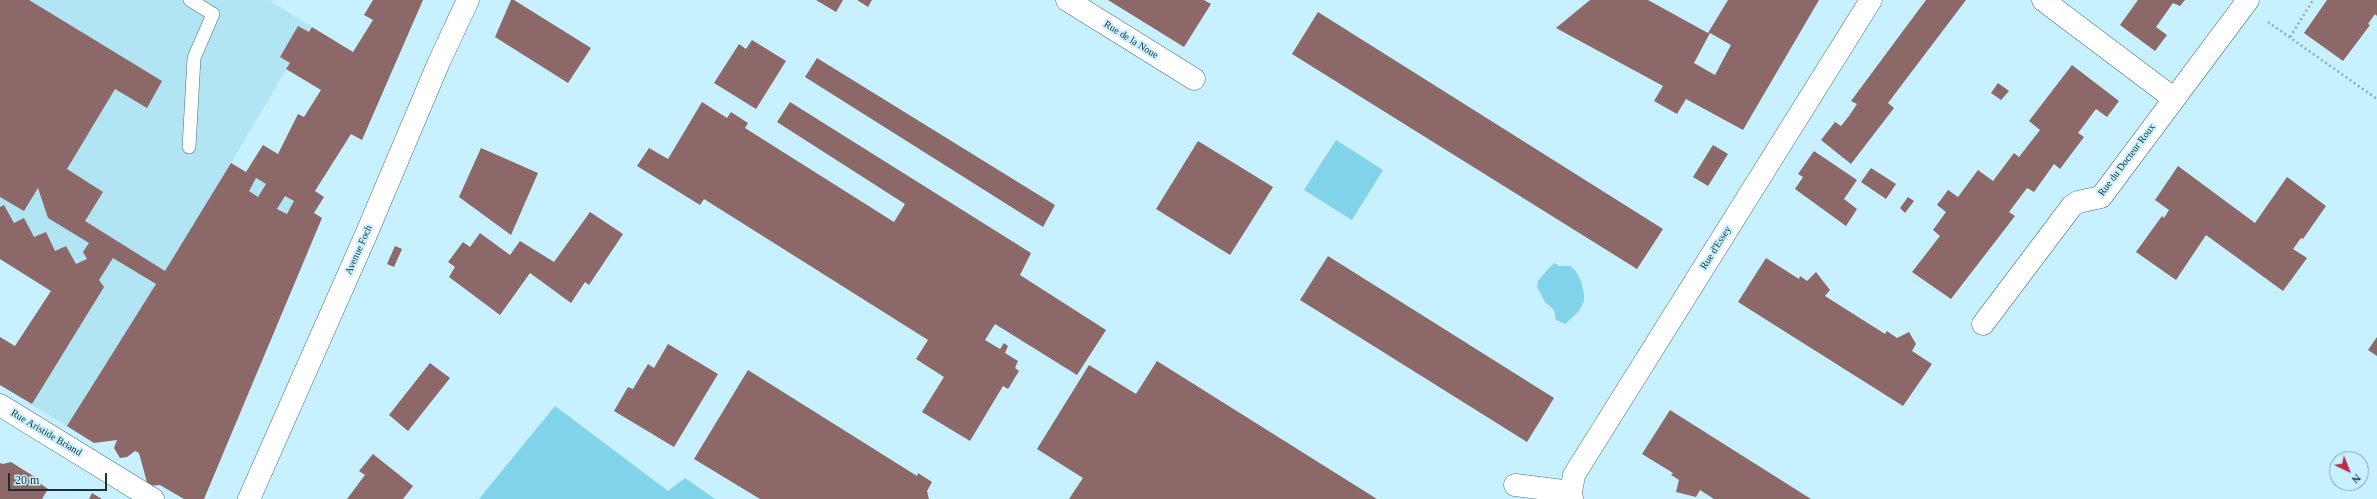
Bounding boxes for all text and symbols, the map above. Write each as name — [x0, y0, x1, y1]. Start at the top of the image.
street label: Rue de la Noue — [1102, 19, 1160, 61]
street label: Rue du Docteur Roux — [2096, 121, 2158, 199]
street label: Avenue Foch — [343, 223, 375, 277]
street label: Rue d'Essey — [1698, 224, 1734, 272]
street label: Rue Aristide Briand — [8, 407, 84, 459]
north arrow — [2329, 451, 2369, 491]
scale bar — [10, 465, 109, 491]
text: N — [2350, 472, 2364, 486]
text: 20 m — [15, 473, 39, 487]

